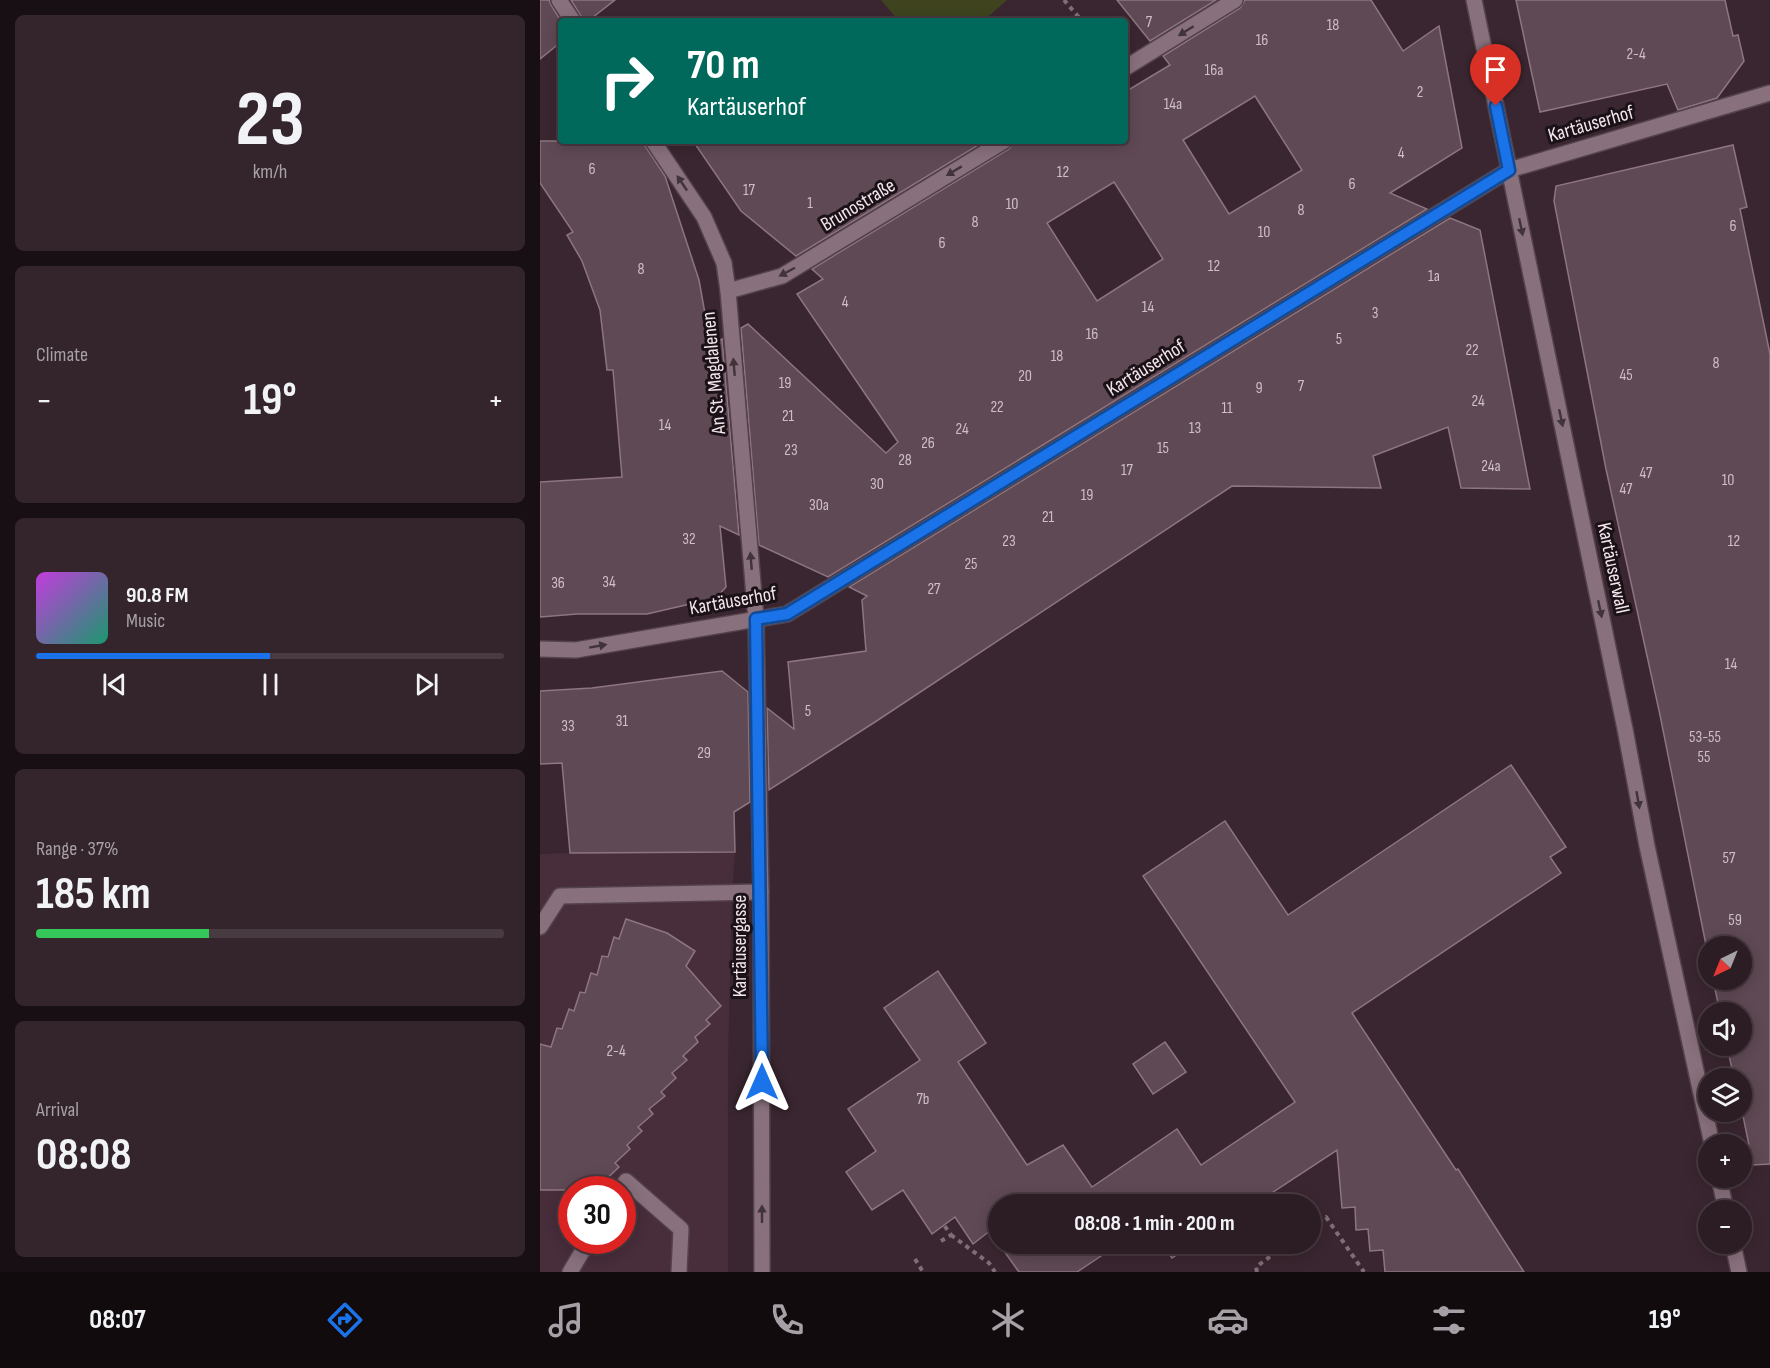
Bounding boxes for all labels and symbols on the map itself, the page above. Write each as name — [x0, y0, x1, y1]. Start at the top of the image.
house number: 7 — [1146, 13, 1153, 32]
house number: 18 — [1327, 16, 1339, 35]
one-way arrow — [1178, 25, 1194, 36]
house number: 16 — [1256, 31, 1268, 50]
pin — [1470, 44, 1521, 106]
house number: 2-4 — [1626, 45, 1646, 64]
house number: 16a — [1205, 61, 1223, 80]
house number: 2 — [1417, 83, 1423, 102]
house number: 14a — [1164, 95, 1182, 114]
street label: Kartäuserhof — [1545, 100, 1637, 148]
house number: 4 — [1398, 144, 1405, 163]
house number: 6 — [588, 160, 596, 179]
house number: 12 — [1057, 163, 1069, 182]
one-way arrow — [946, 166, 962, 177]
street label: Brunostraße — [816, 173, 900, 237]
one-way arrow — [676, 175, 687, 192]
house number: 6 — [1348, 175, 1356, 194]
house number: 17 — [743, 181, 756, 200]
house number: 1 — [807, 194, 813, 213]
house number: 10 — [1006, 195, 1018, 214]
house number: 8 — [1297, 201, 1305, 220]
house number: 8 — [971, 213, 979, 232]
house number: 6 — [1729, 217, 1737, 236]
one-way arrow — [1517, 218, 1526, 237]
house number: 10 — [1258, 223, 1270, 242]
house number: 6 — [938, 234, 946, 253]
house number: 12 — [1208, 257, 1220, 276]
house number: 8 — [637, 260, 645, 279]
one-way arrow — [779, 267, 796, 277]
house number: 1a — [1428, 267, 1440, 286]
house number: 4 — [842, 293, 849, 312]
house number: 14 — [1142, 298, 1154, 317]
house number: 3 — [1372, 304, 1378, 323]
street label: An St. Magdalenen — [697, 311, 731, 436]
house number: 16 — [1086, 325, 1098, 344]
house number: 5 — [1336, 330, 1342, 349]
street label: Kartäuserhof — [1102, 334, 1190, 402]
house number: 22 — [1465, 341, 1479, 360]
house number: 18 — [1051, 347, 1063, 366]
house number: 8 — [1712, 354, 1720, 373]
one-way arrow — [729, 357, 739, 376]
house number: 45 — [1619, 366, 1633, 385]
house number: 20 — [1018, 367, 1032, 386]
house number: 19 — [779, 374, 791, 393]
house number: 7 — [1298, 377, 1305, 396]
house number: 9 — [1255, 379, 1263, 398]
house number: 24 — [1471, 392, 1485, 411]
house number: 22 — [990, 398, 1004, 417]
house number: 11 — [1221, 399, 1233, 418]
house number: 21 — [782, 407, 795, 426]
one-way arrow — [1556, 409, 1566, 427]
house number: 14 — [659, 416, 671, 435]
house number: 13 — [1189, 419, 1201, 438]
house number: 24 — [955, 420, 969, 439]
house number: 26 — [921, 434, 935, 453]
house number: 15 — [1157, 439, 1169, 458]
house number: 23 — [784, 441, 798, 460]
house number: 28 — [898, 451, 912, 470]
house number: 24a — [1481, 457, 1501, 476]
house number: 17 — [1121, 461, 1134, 480]
house number: 47 — [1640, 464, 1653, 483]
house number: 10 — [1722, 471, 1734, 490]
house number: 30 — [870, 475, 884, 494]
house number: 47 — [1620, 480, 1633, 499]
house number: 19 — [1081, 486, 1093, 505]
house number: 30a — [809, 496, 829, 515]
house number: 21 — [1042, 508, 1055, 527]
street label: Kartäuserwall — [1592, 520, 1634, 616]
house number: 32 — [682, 530, 696, 549]
house number: 23 — [1002, 532, 1016, 551]
house number: 12 — [1728, 532, 1740, 551]
one-way arrow — [746, 552, 756, 571]
house number: 25 — [964, 555, 978, 574]
house number: 34 — [602, 573, 616, 592]
house number: 36 — [551, 574, 565, 593]
house number: 27 — [927, 580, 941, 599]
street label: Kartäuserhof — [687, 581, 779, 620]
one-way arrow — [1596, 600, 1606, 618]
one-way arrow — [589, 641, 608, 650]
house number: 14 — [1725, 655, 1737, 674]
house number: 5 — [805, 702, 811, 721]
house number: 31 — [616, 712, 629, 731]
house number: 33 — [561, 717, 575, 736]
house number: 53-55 — [1689, 728, 1721, 747]
house number: 29 — [697, 744, 711, 763]
house number: 55 — [1698, 748, 1710, 767]
one-way arrow — [1634, 791, 1643, 810]
house number: 57 — [1723, 849, 1736, 868]
street label: Kartäusergasse — [728, 895, 752, 997]
house number: 59 — [1728, 911, 1742, 930]
north arrow — [1698, 936, 1752, 990]
house number: 2-4 — [606, 1042, 626, 1061]
position arrow — [730, 1050, 794, 1114]
house number: 7b — [916, 1090, 930, 1109]
speed limit sign: 30 — [558, 1176, 636, 1254]
one-way arrow — [757, 1204, 767, 1223]

